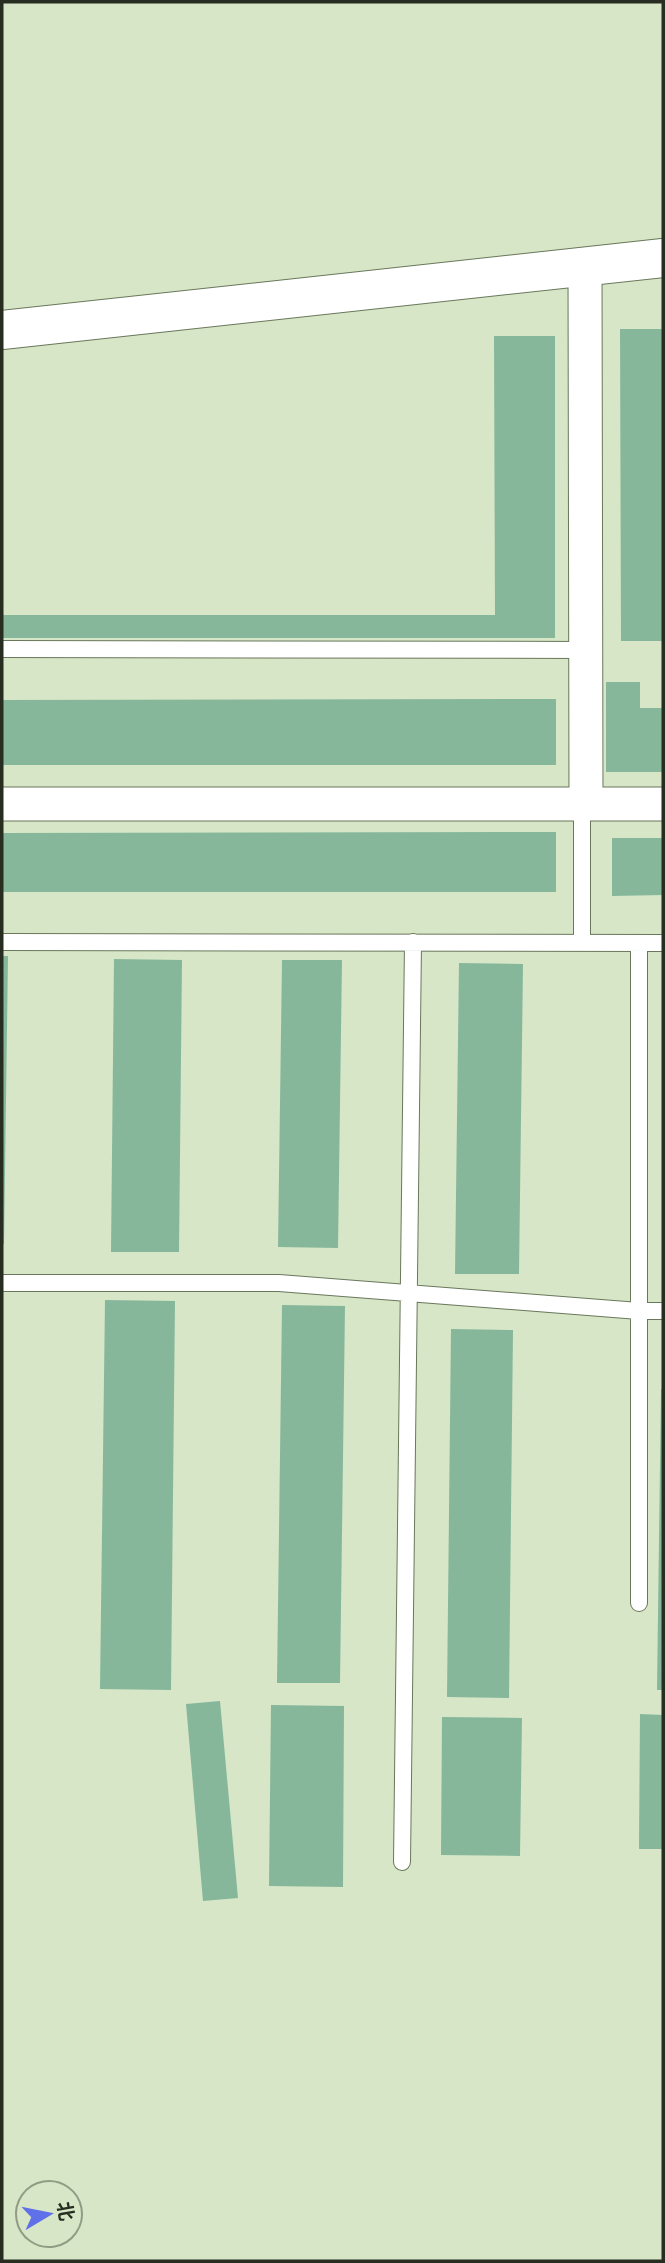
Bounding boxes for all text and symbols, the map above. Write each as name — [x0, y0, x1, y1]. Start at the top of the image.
north arrow — [14, 2179, 84, 2249]
text: 北 — [52, 2200, 78, 2222]

